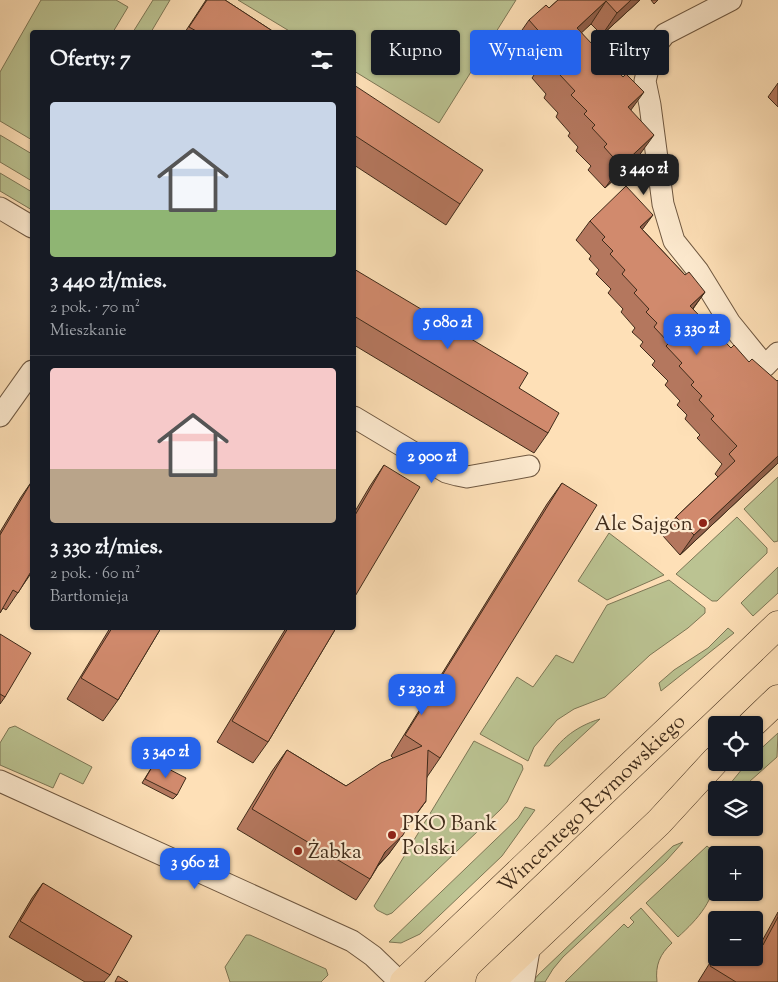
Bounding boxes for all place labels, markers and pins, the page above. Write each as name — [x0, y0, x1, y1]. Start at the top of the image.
pin: 3 440 zł — [592, 154, 696, 196]
pin: 5 080 zł — [396, 308, 500, 350]
pin: 3 330 zł — [645, 314, 749, 356]
pin: 2 900 zł — [380, 442, 484, 484]
place label: Ale Sajgon — [594, 510, 693, 540]
marker: Ale Sajgon — [697, 517, 709, 529]
pin: 5 230 zł — [370, 674, 474, 716]
pin: 3 340 zł — [114, 736, 218, 779]
place label: PKO Bank Polski — [402, 810, 498, 864]
marker: PKO Bank Polski — [386, 829, 398, 841]
place label: Żabka — [308, 838, 362, 868]
marker: Żabka — [292, 845, 304, 857]
pin: 3 960 zł — [143, 848, 247, 890]

